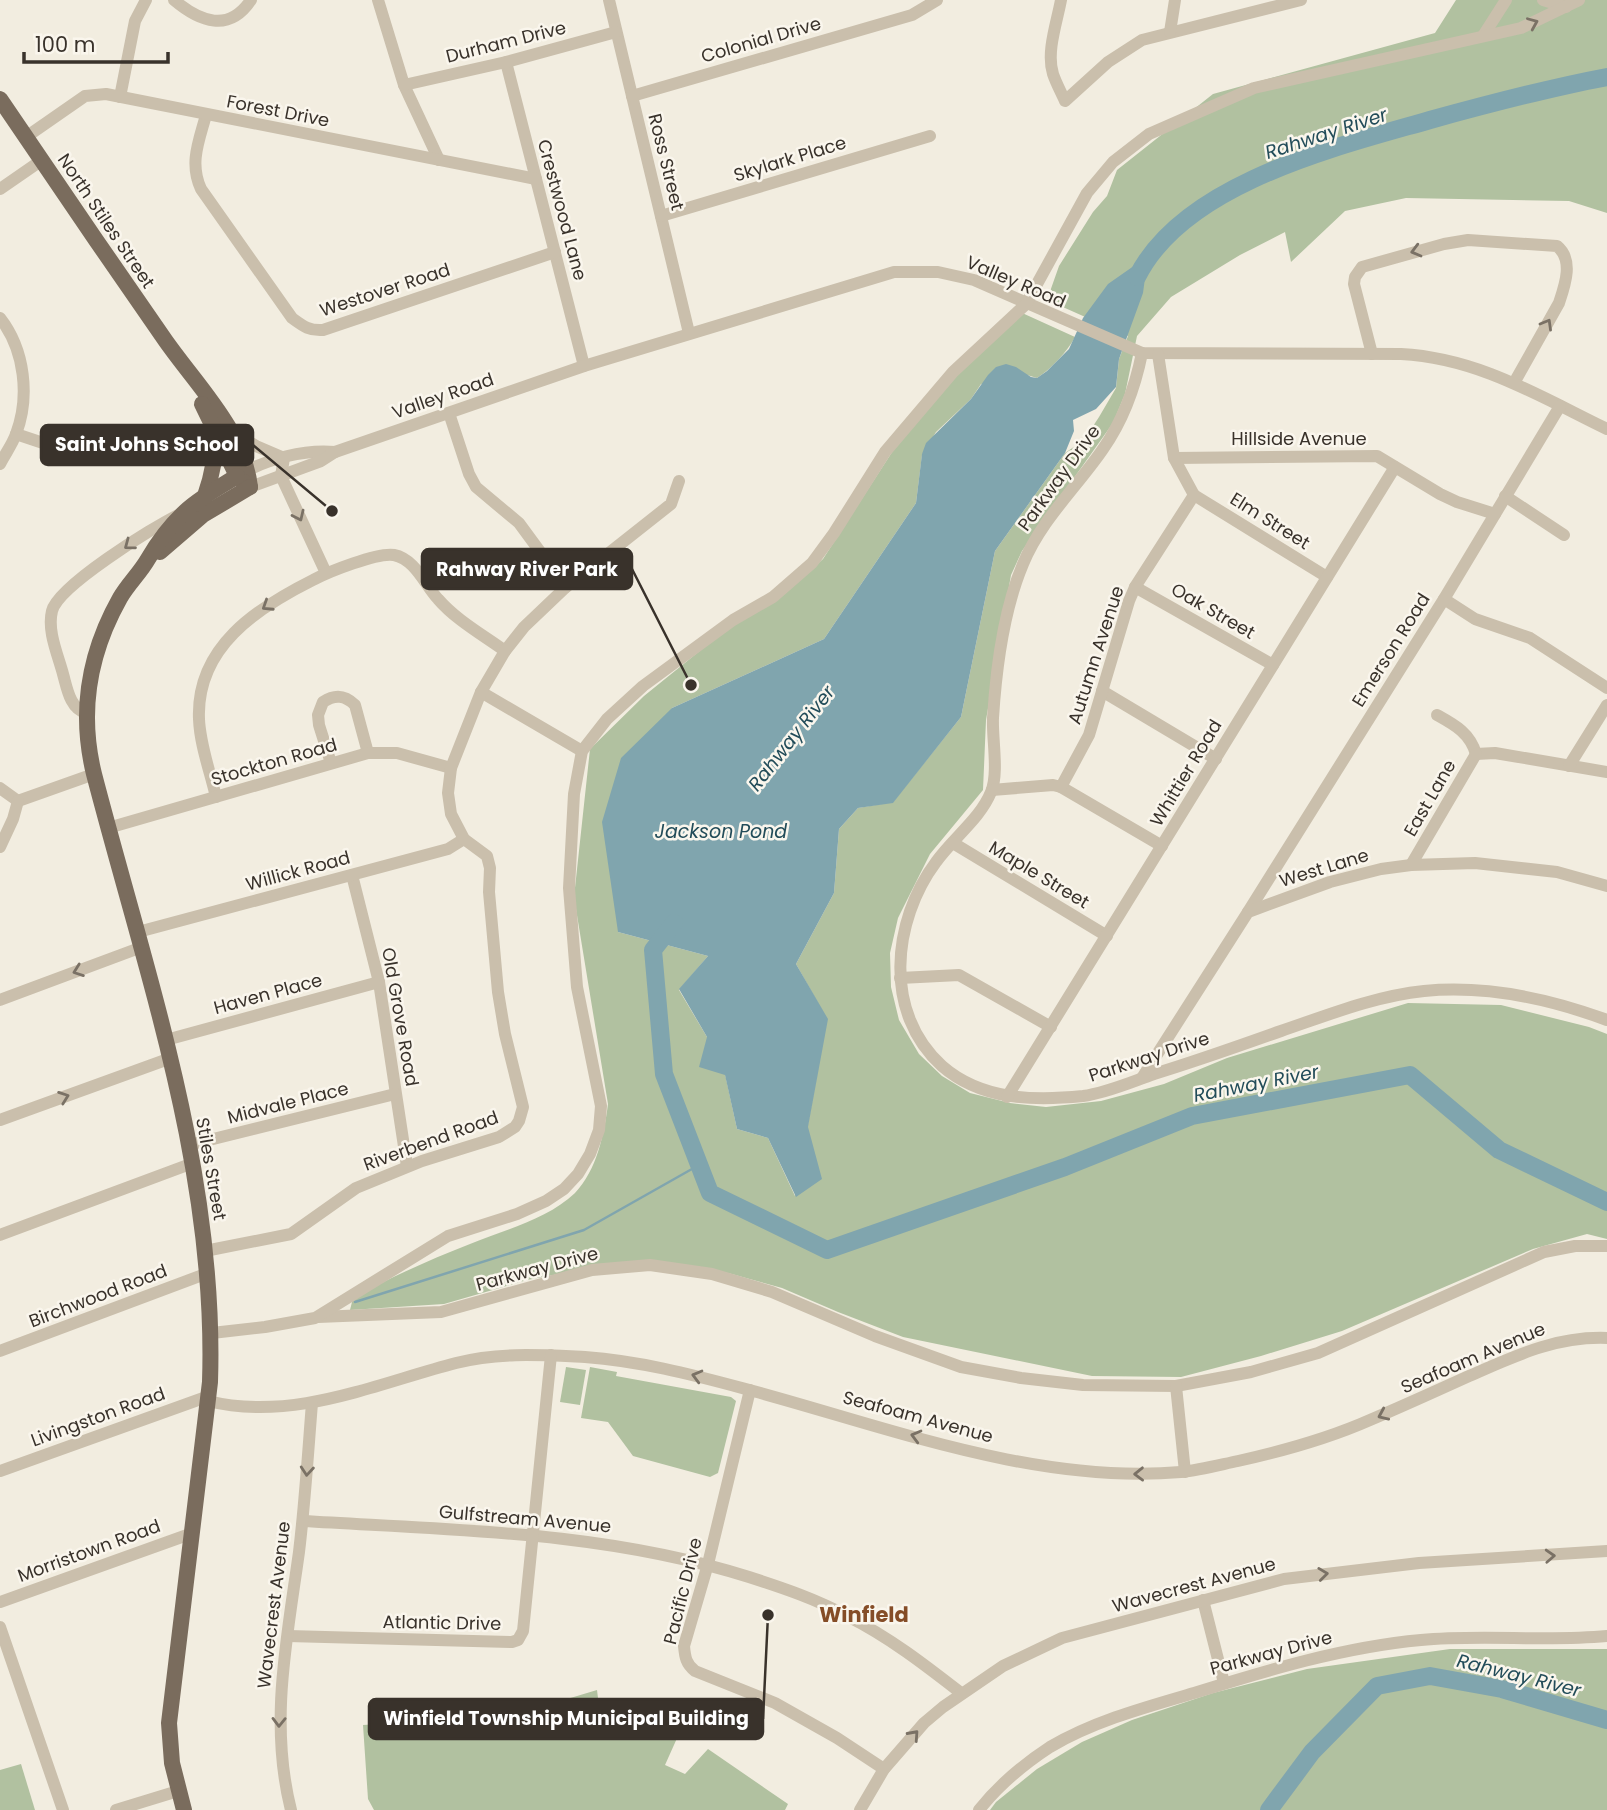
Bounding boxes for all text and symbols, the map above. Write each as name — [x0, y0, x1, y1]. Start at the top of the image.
street label: Colonial Drive — [698, 10, 824, 69]
street label: Durham Drive — [443, 14, 569, 69]
one-way arrow — [1525, 17, 1538, 31]
scale bar — [24, 21, 168, 65]
text: 100 m — [35, 30, 95, 59]
street label: Forest Drive — [224, 88, 332, 133]
water label: Rahway River — [1262, 101, 1392, 166]
street label: Ross Street — [642, 111, 691, 213]
street label: Skylark Place — [731, 130, 849, 188]
street label: Crestwood Lane — [532, 137, 593, 283]
street label: North Stiles Street — [52, 148, 161, 293]
one-way arrow — [1411, 243, 1423, 258]
street label: Valley Road — [962, 249, 1070, 314]
street label: Westover Road — [316, 257, 453, 322]
one-way arrow — [1539, 318, 1552, 331]
street label: Valley Road — [389, 366, 497, 425]
street label: Parkway Drive — [1012, 420, 1106, 536]
callout: Saint Johns School — [41, 425, 253, 465]
street label: Hillside Avenue — [1231, 426, 1367, 451]
text: Saint Johns School — [55, 431, 239, 458]
street label: Elm Street — [1226, 486, 1315, 555]
one-way arrow — [291, 509, 305, 521]
one-way arrow — [124, 536, 137, 549]
callout: Rahway River Park — [422, 549, 632, 589]
text: Rahway River Park — [436, 556, 618, 583]
street label: Oak Street — [1167, 576, 1260, 645]
street label: Autumn Avenue — [1061, 582, 1130, 727]
street label: Emerson Road — [1346, 588, 1436, 711]
one-way arrow — [262, 598, 275, 611]
water label: Rahway River — [742, 679, 842, 797]
street label: Whittier Road — [1144, 715, 1227, 831]
street label: Stockton Road — [208, 732, 340, 791]
street label: East Lane — [1398, 755, 1462, 841]
water label: Jackson Pond — [655, 818, 787, 845]
street label: Maple Street — [984, 835, 1094, 914]
street label: West Lane — [1276, 842, 1372, 893]
street label: Willick Road — [243, 845, 353, 896]
street label: Old Grove Road — [376, 945, 425, 1088]
one-way arrow — [73, 963, 85, 977]
street label: Haven Place — [211, 967, 325, 1020]
street label: Parkway Drive — [1085, 1025, 1212, 1088]
water label: Rahway River — [1191, 1058, 1322, 1109]
street label: Midvale Place — [225, 1075, 351, 1130]
one-way arrow — [58, 1091, 70, 1105]
street label: Riverbend Road — [360, 1105, 502, 1177]
street label: Stiles Street — [190, 1116, 233, 1222]
street label: Parkway Drive — [473, 1240, 601, 1297]
street label: Birchwood Road — [25, 1258, 171, 1333]
street label: Seafoam Avenue — [1397, 1316, 1549, 1399]
one-way arrow — [691, 1370, 703, 1384]
street label: Livingston Road — [27, 1381, 168, 1452]
street label: Seafoam Avenue — [840, 1384, 996, 1449]
one-way arrow — [1377, 1407, 1390, 1421]
one-way arrow — [910, 1430, 922, 1444]
one-way arrow — [300, 1466, 315, 1477]
one-way arrow — [1134, 1466, 1144, 1482]
street label: Gulfstream Avenue — [438, 1499, 612, 1538]
street label: Morristown Road — [14, 1513, 164, 1588]
street label: Wavecrest Avenue — [251, 1520, 296, 1690]
street label: Pacific Drive — [657, 1535, 708, 1647]
one-way arrow — [1545, 1548, 1556, 1563]
street label: Wavecrest Avenue — [1109, 1551, 1278, 1618]
one-way arrow — [1317, 1567, 1329, 1582]
district label: Winfield — [819, 1600, 909, 1629]
street label: Atlantic Drive — [382, 1609, 502, 1636]
street label: Parkway Drive — [1207, 1624, 1335, 1681]
water label: Rahway River — [1454, 1647, 1585, 1704]
callout: Winfield Township Municipal Building — [369, 1699, 763, 1739]
text: Winfield Township Municipal Building — [383, 1705, 749, 1732]
one-way arrow — [271, 1717, 287, 1727]
one-way arrow — [906, 1730, 918, 1743]

